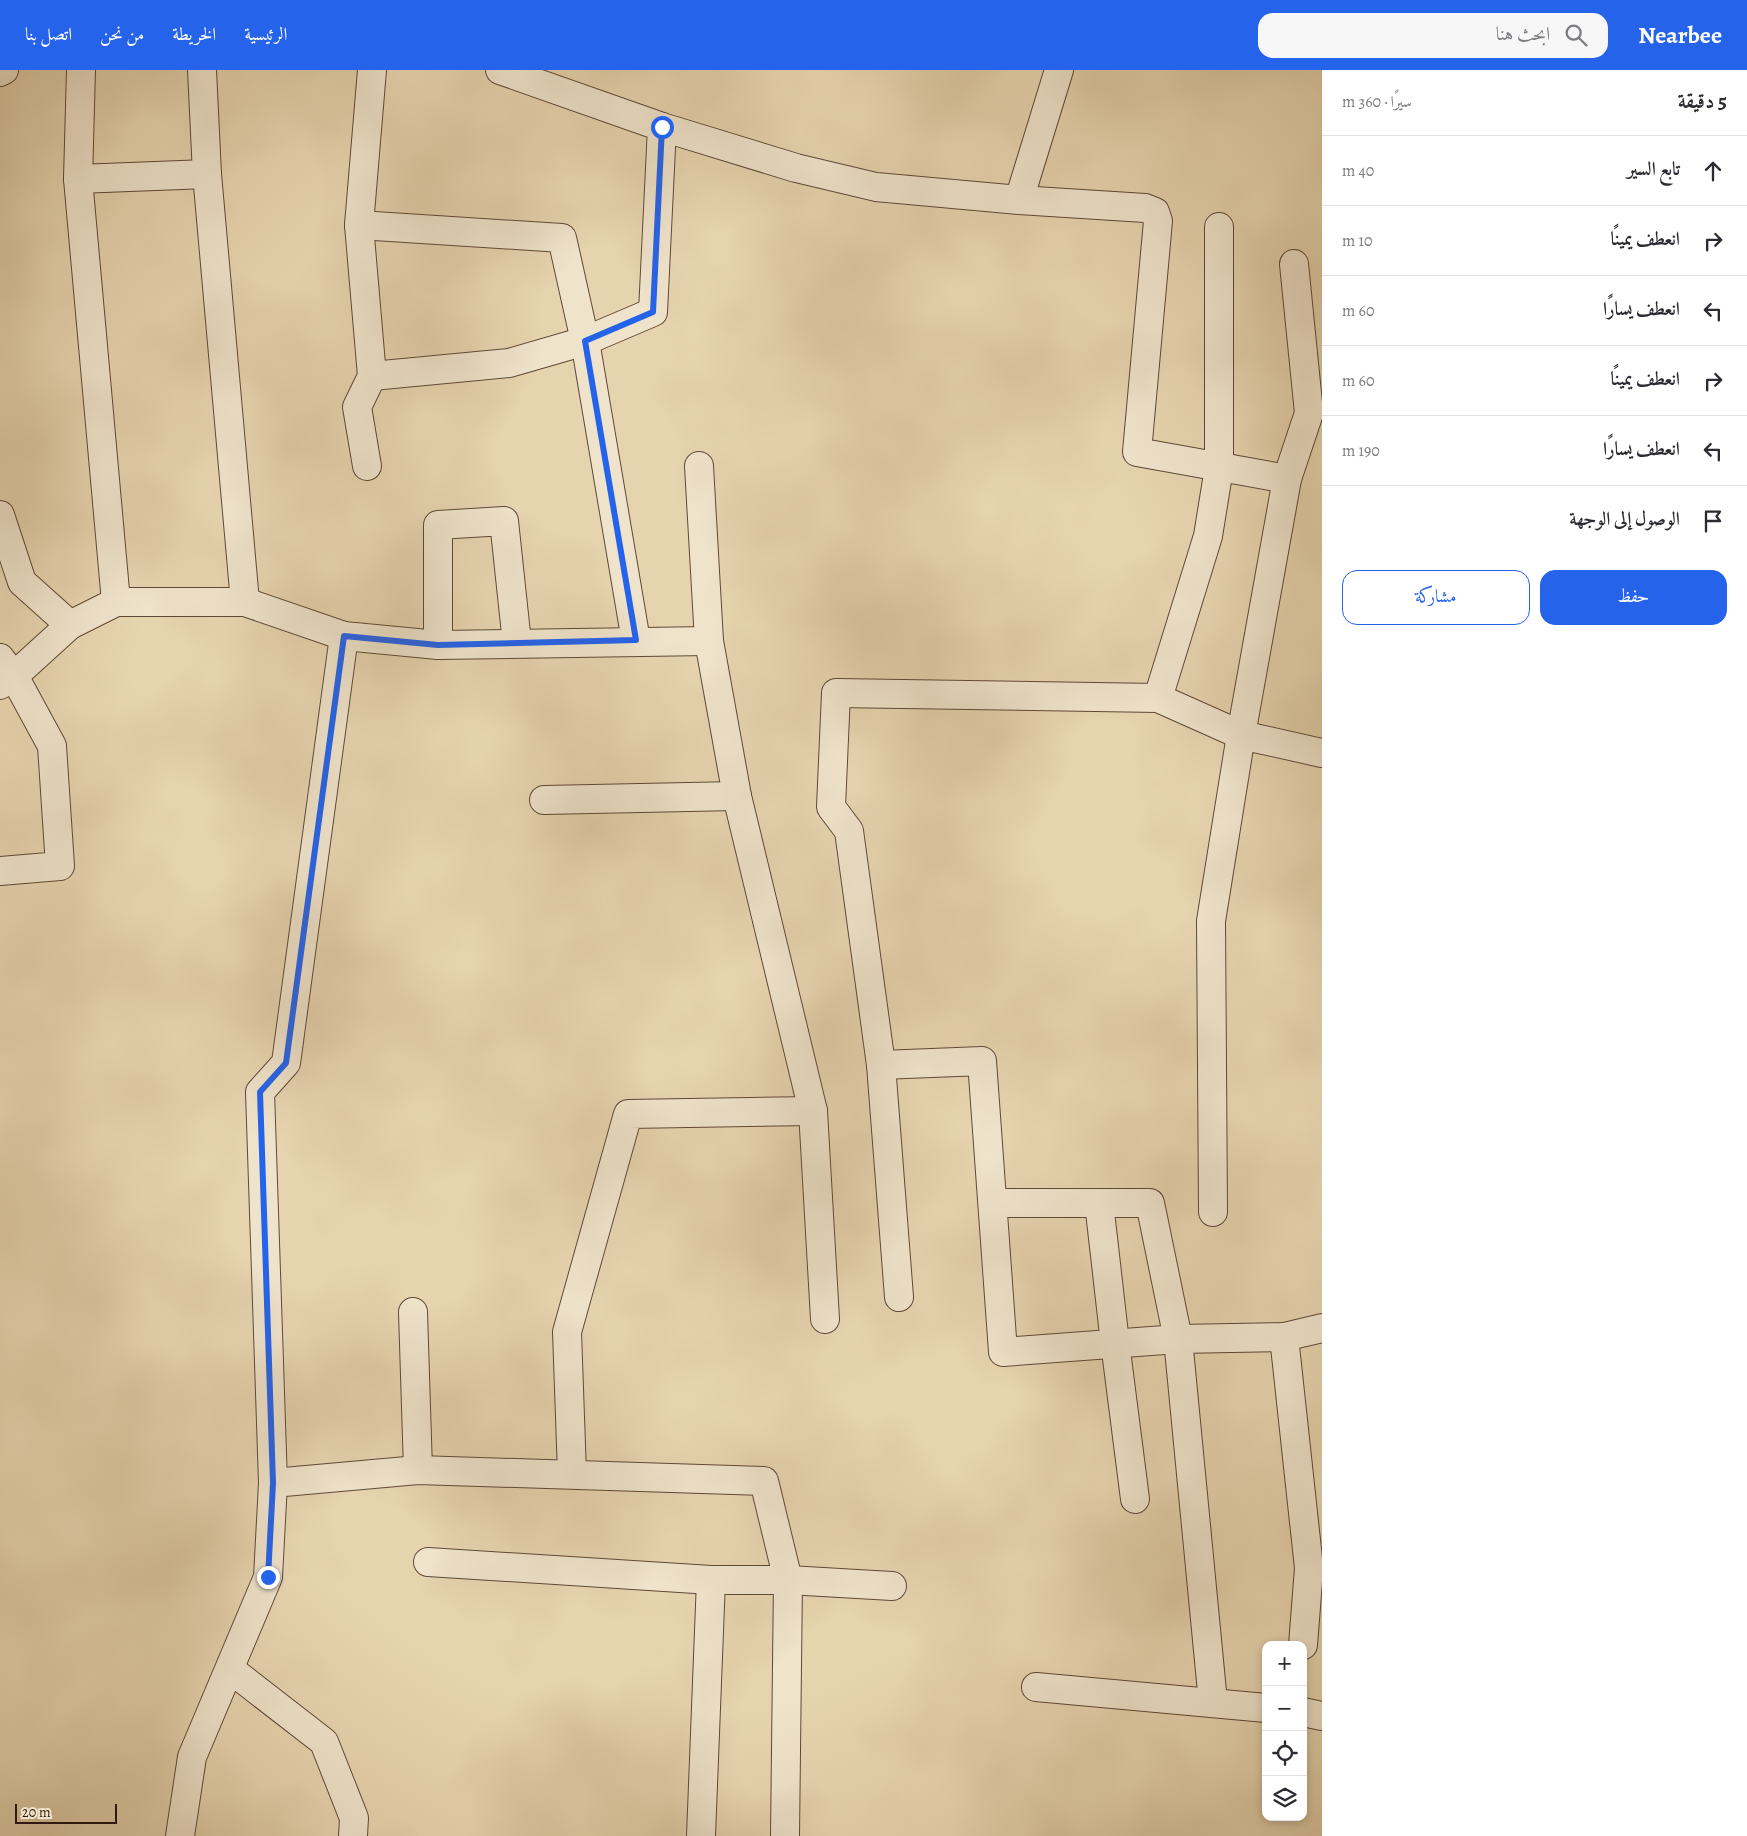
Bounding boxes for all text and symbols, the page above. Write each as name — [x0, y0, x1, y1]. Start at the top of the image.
search box — [1258, 13, 1608, 58]
text: Nearbee — [1638, 19, 1722, 51]
text: ابحث هنا — [1496, 21, 1550, 47]
icon: search — [1562, 21, 1590, 49]
text: اتصل بنا — [25, 22, 72, 46]
text: من نحن — [100, 22, 144, 46]
text: الخريطة — [172, 22, 216, 46]
text: الرئيسية — [244, 22, 287, 46]
text: 5 دقيقة — [1678, 87, 1727, 115]
text: سيرًا · 360 m — [1342, 91, 1412, 113]
route start — [651, 116, 674, 139]
text: تابع السير — [1627, 156, 1680, 182]
icon: ahead — [1699, 157, 1727, 185]
text: 40 m — [1342, 160, 1374, 182]
text: انعطف يمينًا — [1610, 226, 1680, 252]
icon: right — [1699, 227, 1727, 255]
text: 10 m — [1342, 230, 1373, 252]
text: انعطف يسارًا — [1603, 296, 1680, 322]
icon: left — [1699, 297, 1727, 325]
text: 60 m — [1342, 300, 1374, 322]
text: انعطف يمينًا — [1610, 366, 1680, 392]
icon: right — [1699, 367, 1727, 395]
text: 60 m — [1342, 370, 1374, 392]
text: انعطف يسارًا — [1603, 436, 1680, 462]
icon: left — [1699, 437, 1727, 465]
text: 190 m — [1342, 440, 1380, 462]
text: الوصول إلى الوجهة — [1569, 506, 1680, 532]
icon: arrive — [1699, 507, 1727, 535]
button: مشاركة — [1342, 570, 1530, 625]
button: حفظ — [1540, 570, 1727, 625]
route end — [257, 1566, 280, 1589]
map controls — [1262, 1641, 1307, 1821]
button: + — [1262, 1641, 1307, 1686]
button: − — [1262, 1686, 1307, 1731]
button: locate — [1262, 1731, 1307, 1776]
button: layers — [1262, 1776, 1307, 1821]
scale bar — [15, 1801, 118, 1824]
text: 20 m — [22, 1803, 51, 1822]

